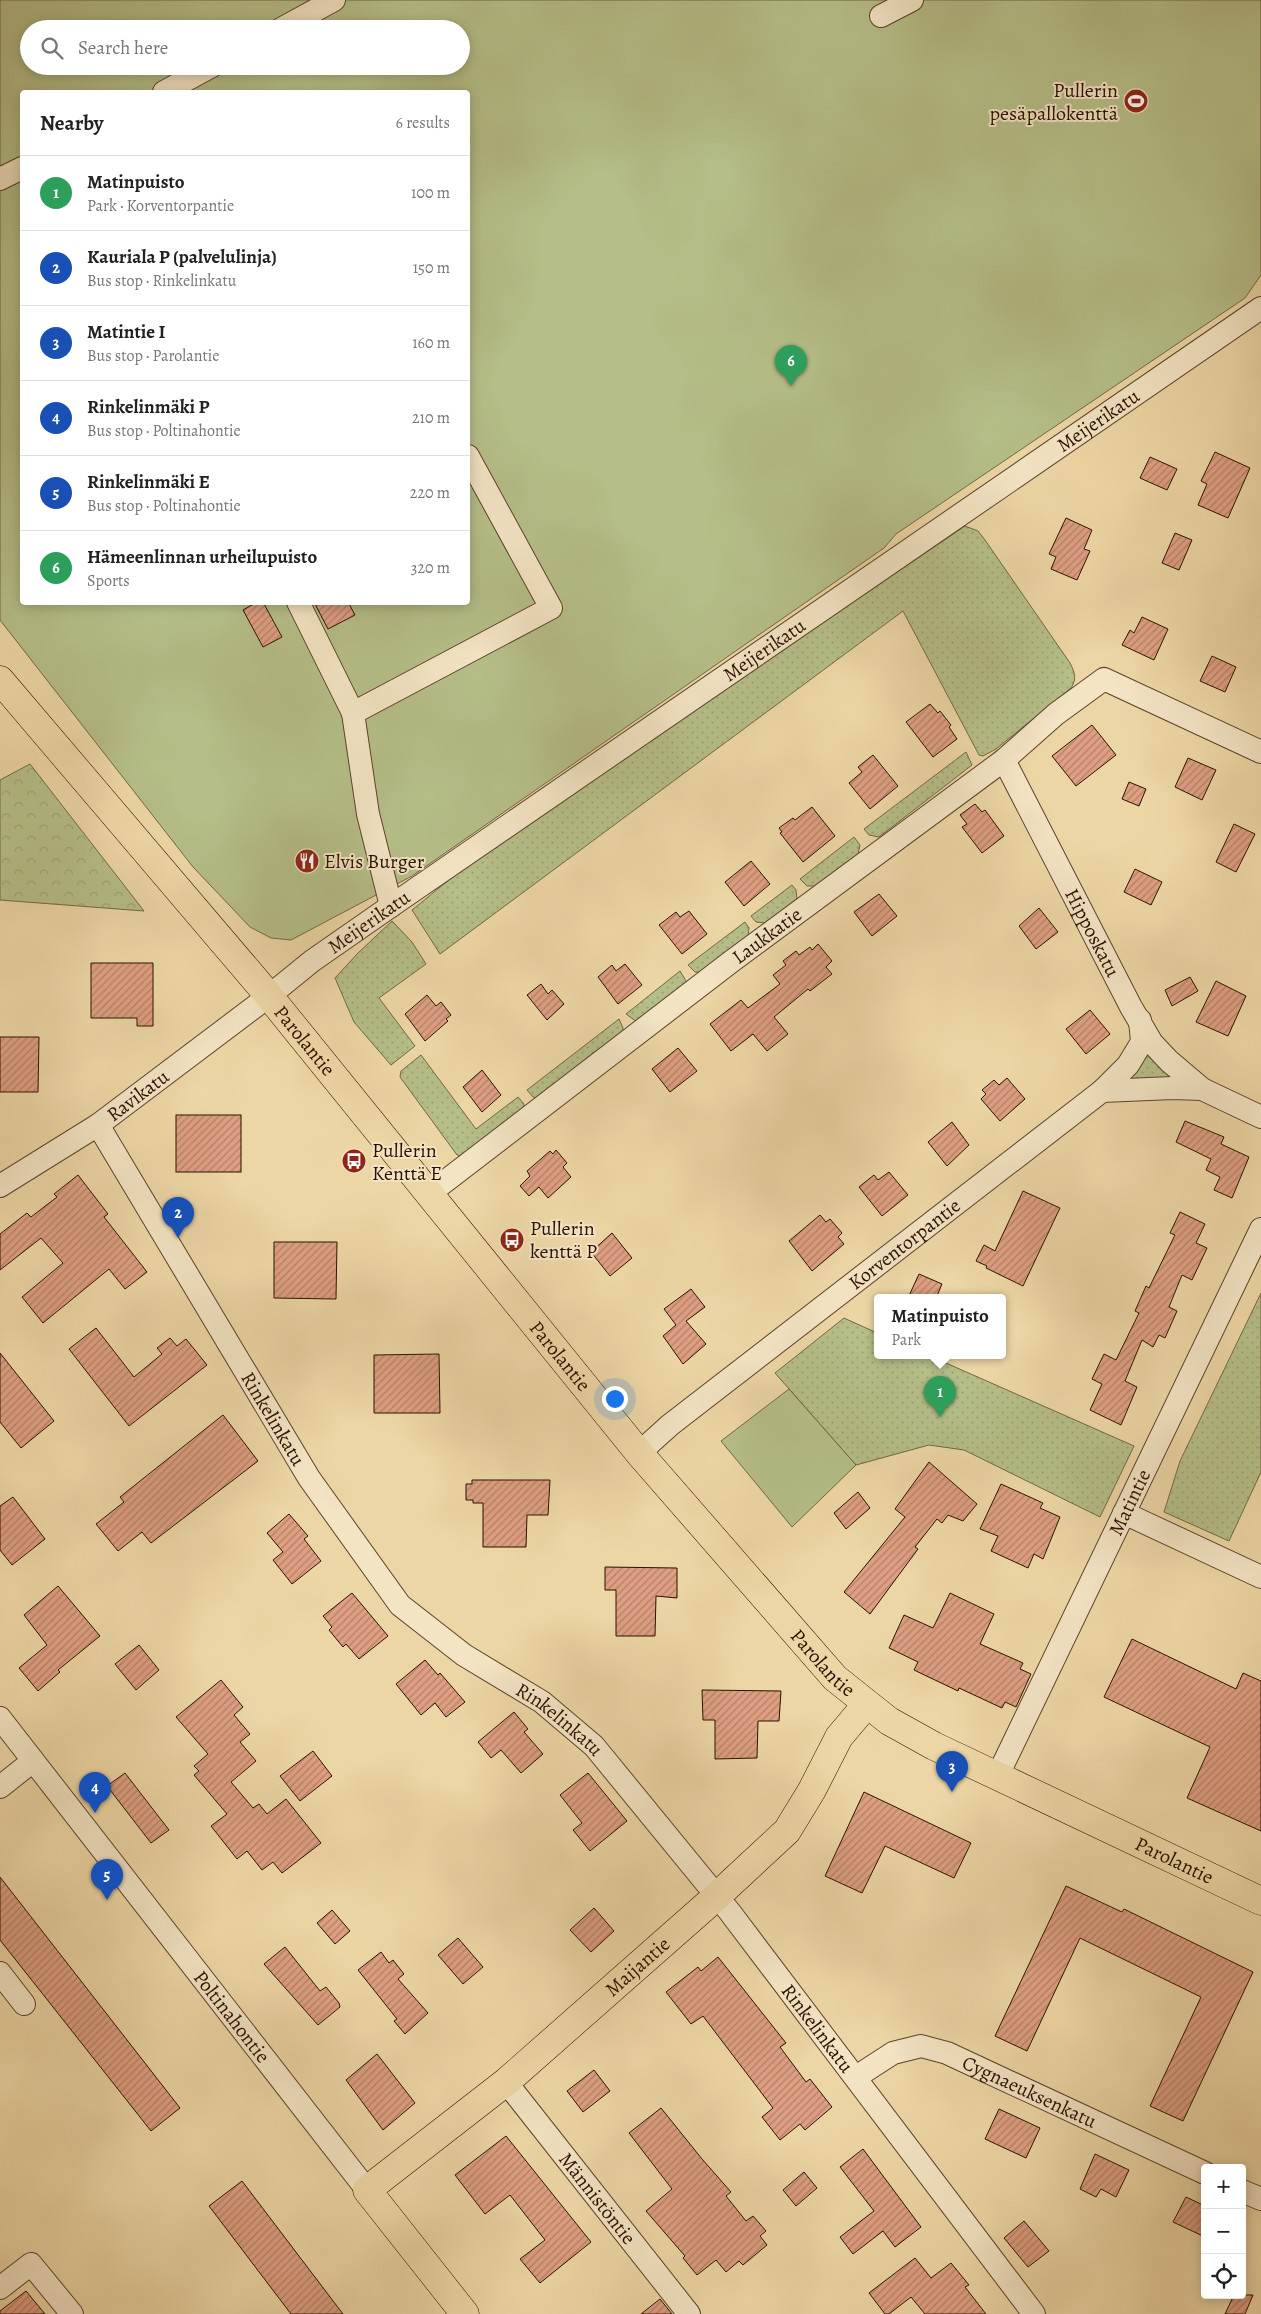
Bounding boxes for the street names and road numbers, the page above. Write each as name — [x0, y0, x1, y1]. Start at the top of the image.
street label: Meijerikatu — [1051, 383, 1145, 459]
street label: Meijerikatu — [718, 612, 811, 688]
street label: Meijerikatu — [322, 884, 416, 960]
street label: Hipposkatu — [1058, 884, 1126, 982]
street label: Laukkatie — [727, 901, 807, 970]
street label: Parolantie — [268, 1000, 341, 1082]
street label: Ravikatu — [101, 1063, 175, 1128]
street label: Korventorpantie — [843, 1192, 966, 1296]
street label: Parolantie — [523, 1315, 597, 1397]
street label: Rinkelinkatu — [235, 1367, 312, 1471]
street label: Matintie — [1102, 1465, 1157, 1540]
street label: Parolantie — [784, 1623, 861, 1703]
street label: Rinkelinkatu — [511, 1676, 610, 1762]
street label: Parolantie — [1131, 1830, 1218, 1891]
street label: Maijantie — [599, 1931, 676, 2003]
street label: Poltinahontie — [187, 1965, 276, 2069]
street label: Rinkelinkatu — [775, 1978, 860, 2079]
street label: Cygnaeuksenkatu — [958, 2049, 1101, 2135]
street label: Männistöntie — [552, 2147, 642, 2250]

